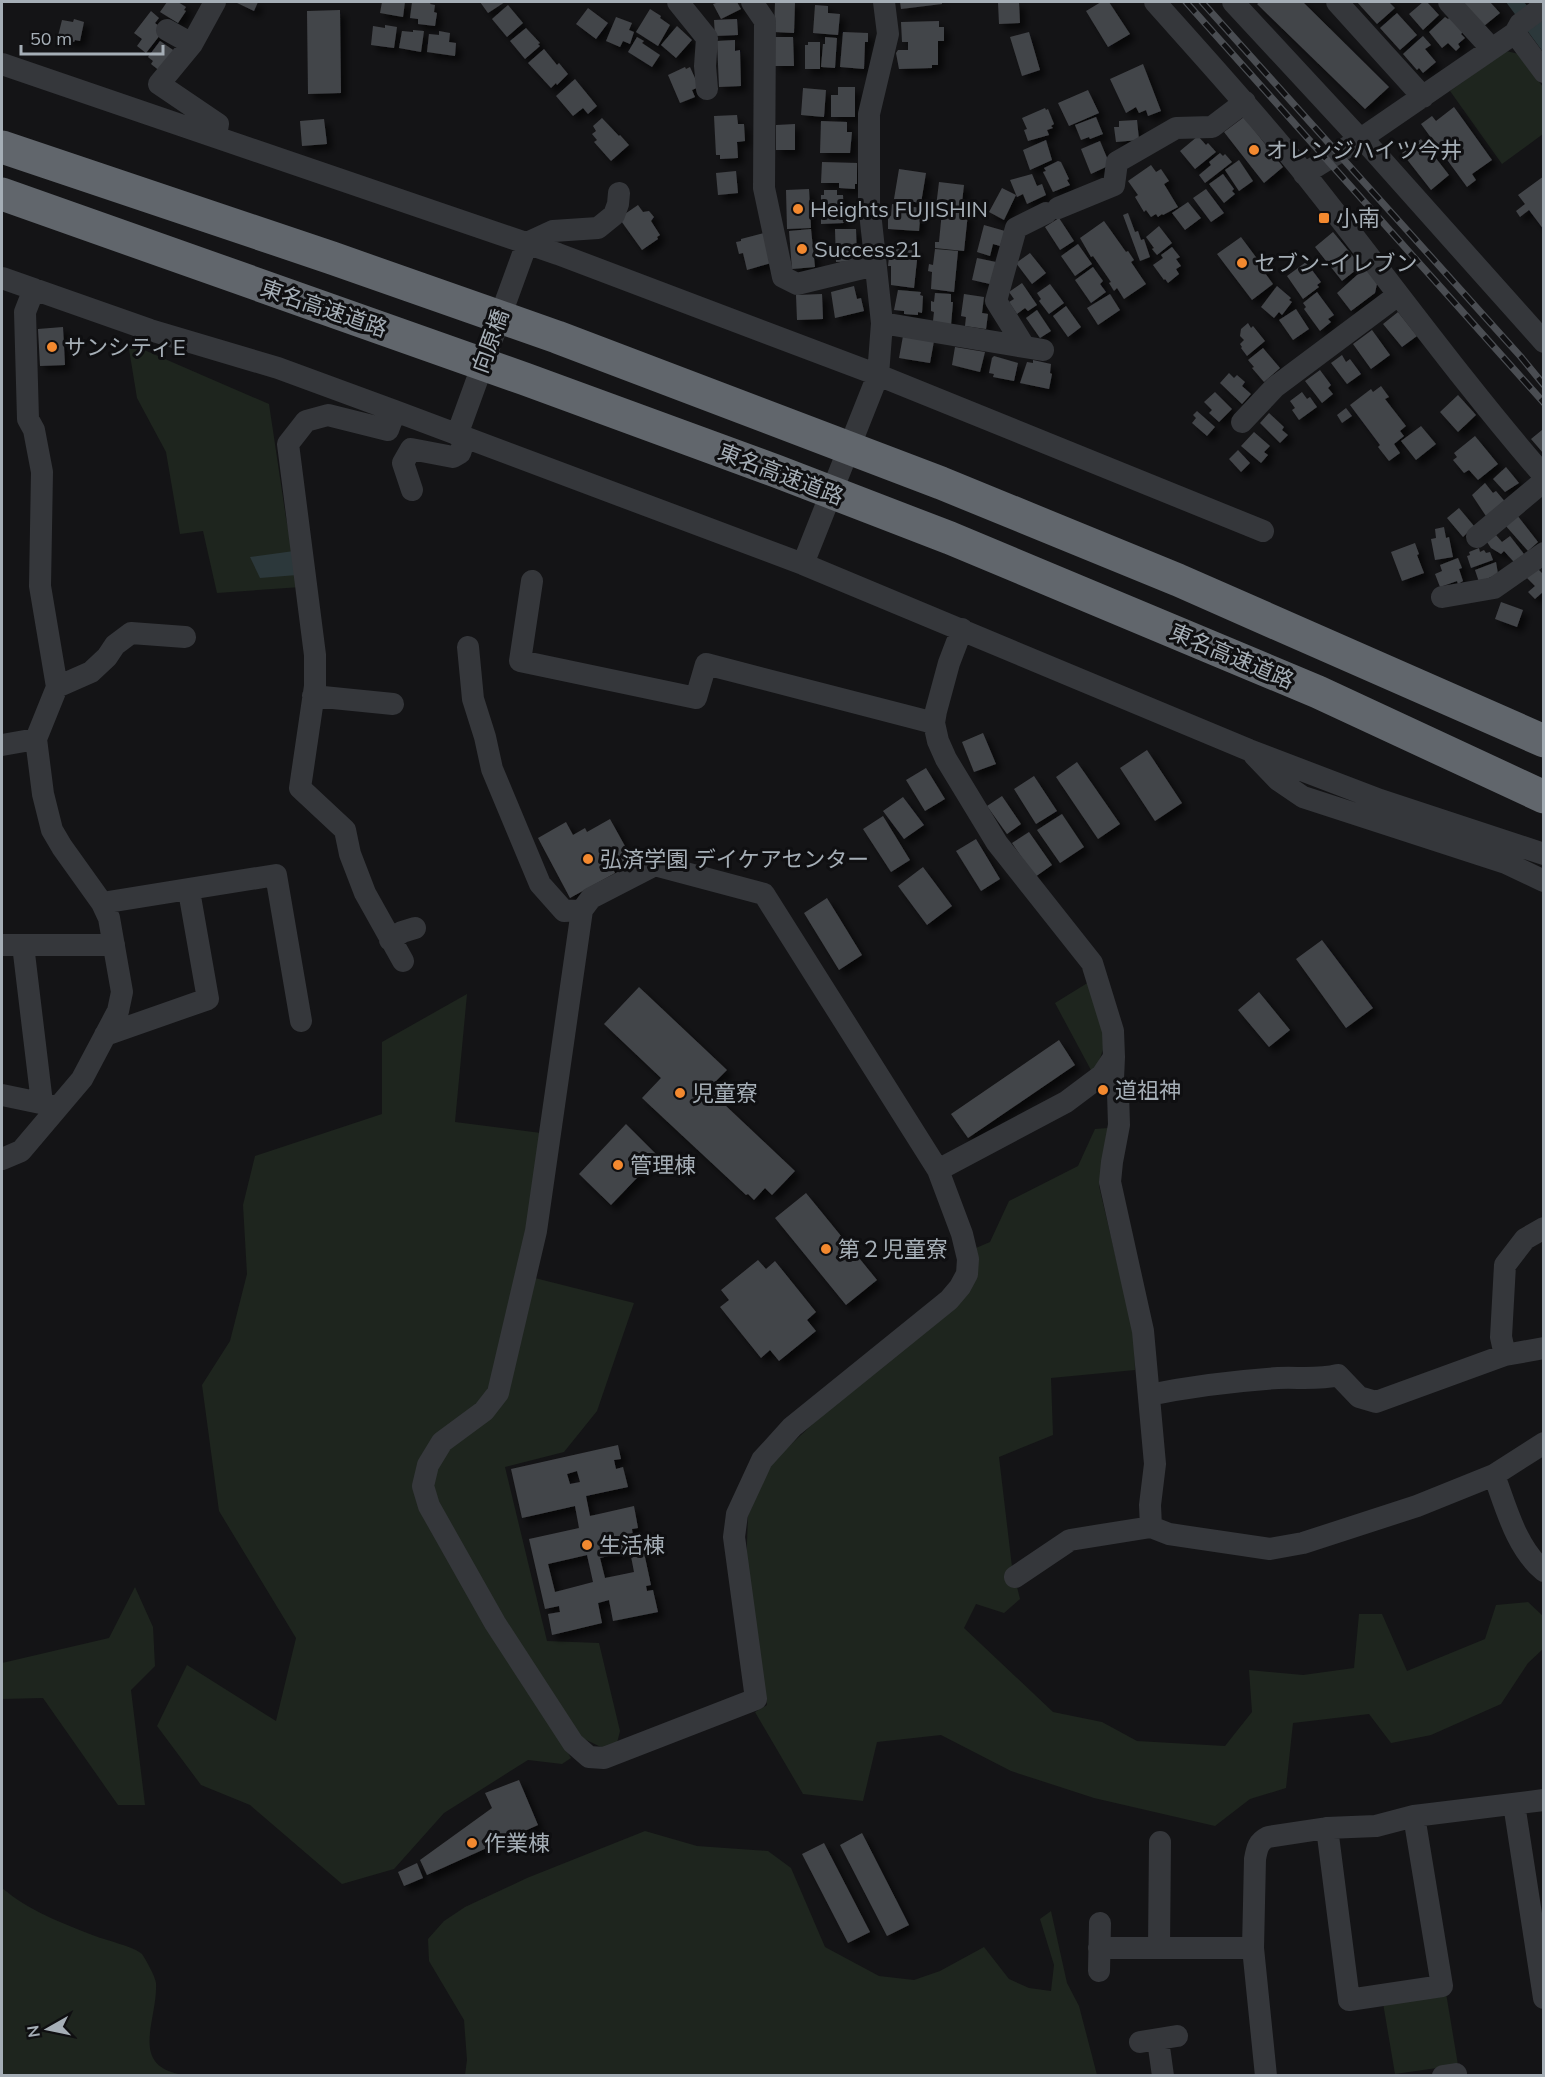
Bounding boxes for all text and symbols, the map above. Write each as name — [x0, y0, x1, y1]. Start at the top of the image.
scale bar — [21, 18, 164, 56]
text: 50 m — [30, 27, 72, 50]
place label: オレンジハイツ今井 — [1266, 136, 1462, 164]
marker: オレンジハイツ今井 — [1247, 143, 1261, 157]
place label: Heights FUJISHIN — [810, 195, 988, 223]
marker: Heights FUJISHIN — [791, 202, 805, 216]
place label: 小南 — [1336, 204, 1380, 232]
marker: 小南 — [1317, 211, 1331, 225]
place label: Success21 — [814, 235, 922, 263]
marker: Success21 — [795, 242, 809, 256]
place label: セブン-イレブン — [1254, 249, 1417, 277]
marker: セブン-イレブン — [1235, 256, 1249, 270]
street label: 東名高速道路 — [257, 273, 391, 343]
street label: 向原橋 — [466, 305, 514, 377]
place label: サンシティE — [64, 333, 186, 361]
marker: サンシティE — [45, 340, 59, 354]
street label: 東名高速道路 — [714, 437, 848, 511]
street label: 東名高速道路 — [1166, 617, 1298, 695]
place label: 弘済学園 デイケアセンター — [600, 845, 869, 873]
marker: 弘済学園 デイケアセンター — [581, 852, 595, 866]
place label: 道祖神 — [1115, 1076, 1181, 1104]
place label: 児童寮 — [692, 1079, 758, 1107]
marker: 道祖神 — [1096, 1083, 1110, 1097]
marker: 児童寮 — [673, 1086, 687, 1100]
place label: 管理棟 — [630, 1151, 696, 1179]
marker: 管理棟 — [611, 1158, 625, 1172]
place label: 第２児童寮 — [838, 1235, 948, 1263]
marker: 第２児童寮 — [819, 1242, 833, 1256]
place label: 生活棟 — [599, 1531, 665, 1559]
marker: 生活棟 — [580, 1538, 594, 1552]
place label: 作業棟 — [484, 1829, 550, 1857]
marker: 作業棟 — [465, 1836, 479, 1850]
north arrow — [18, 1999, 78, 2059]
text: N — [22, 2024, 44, 2039]

